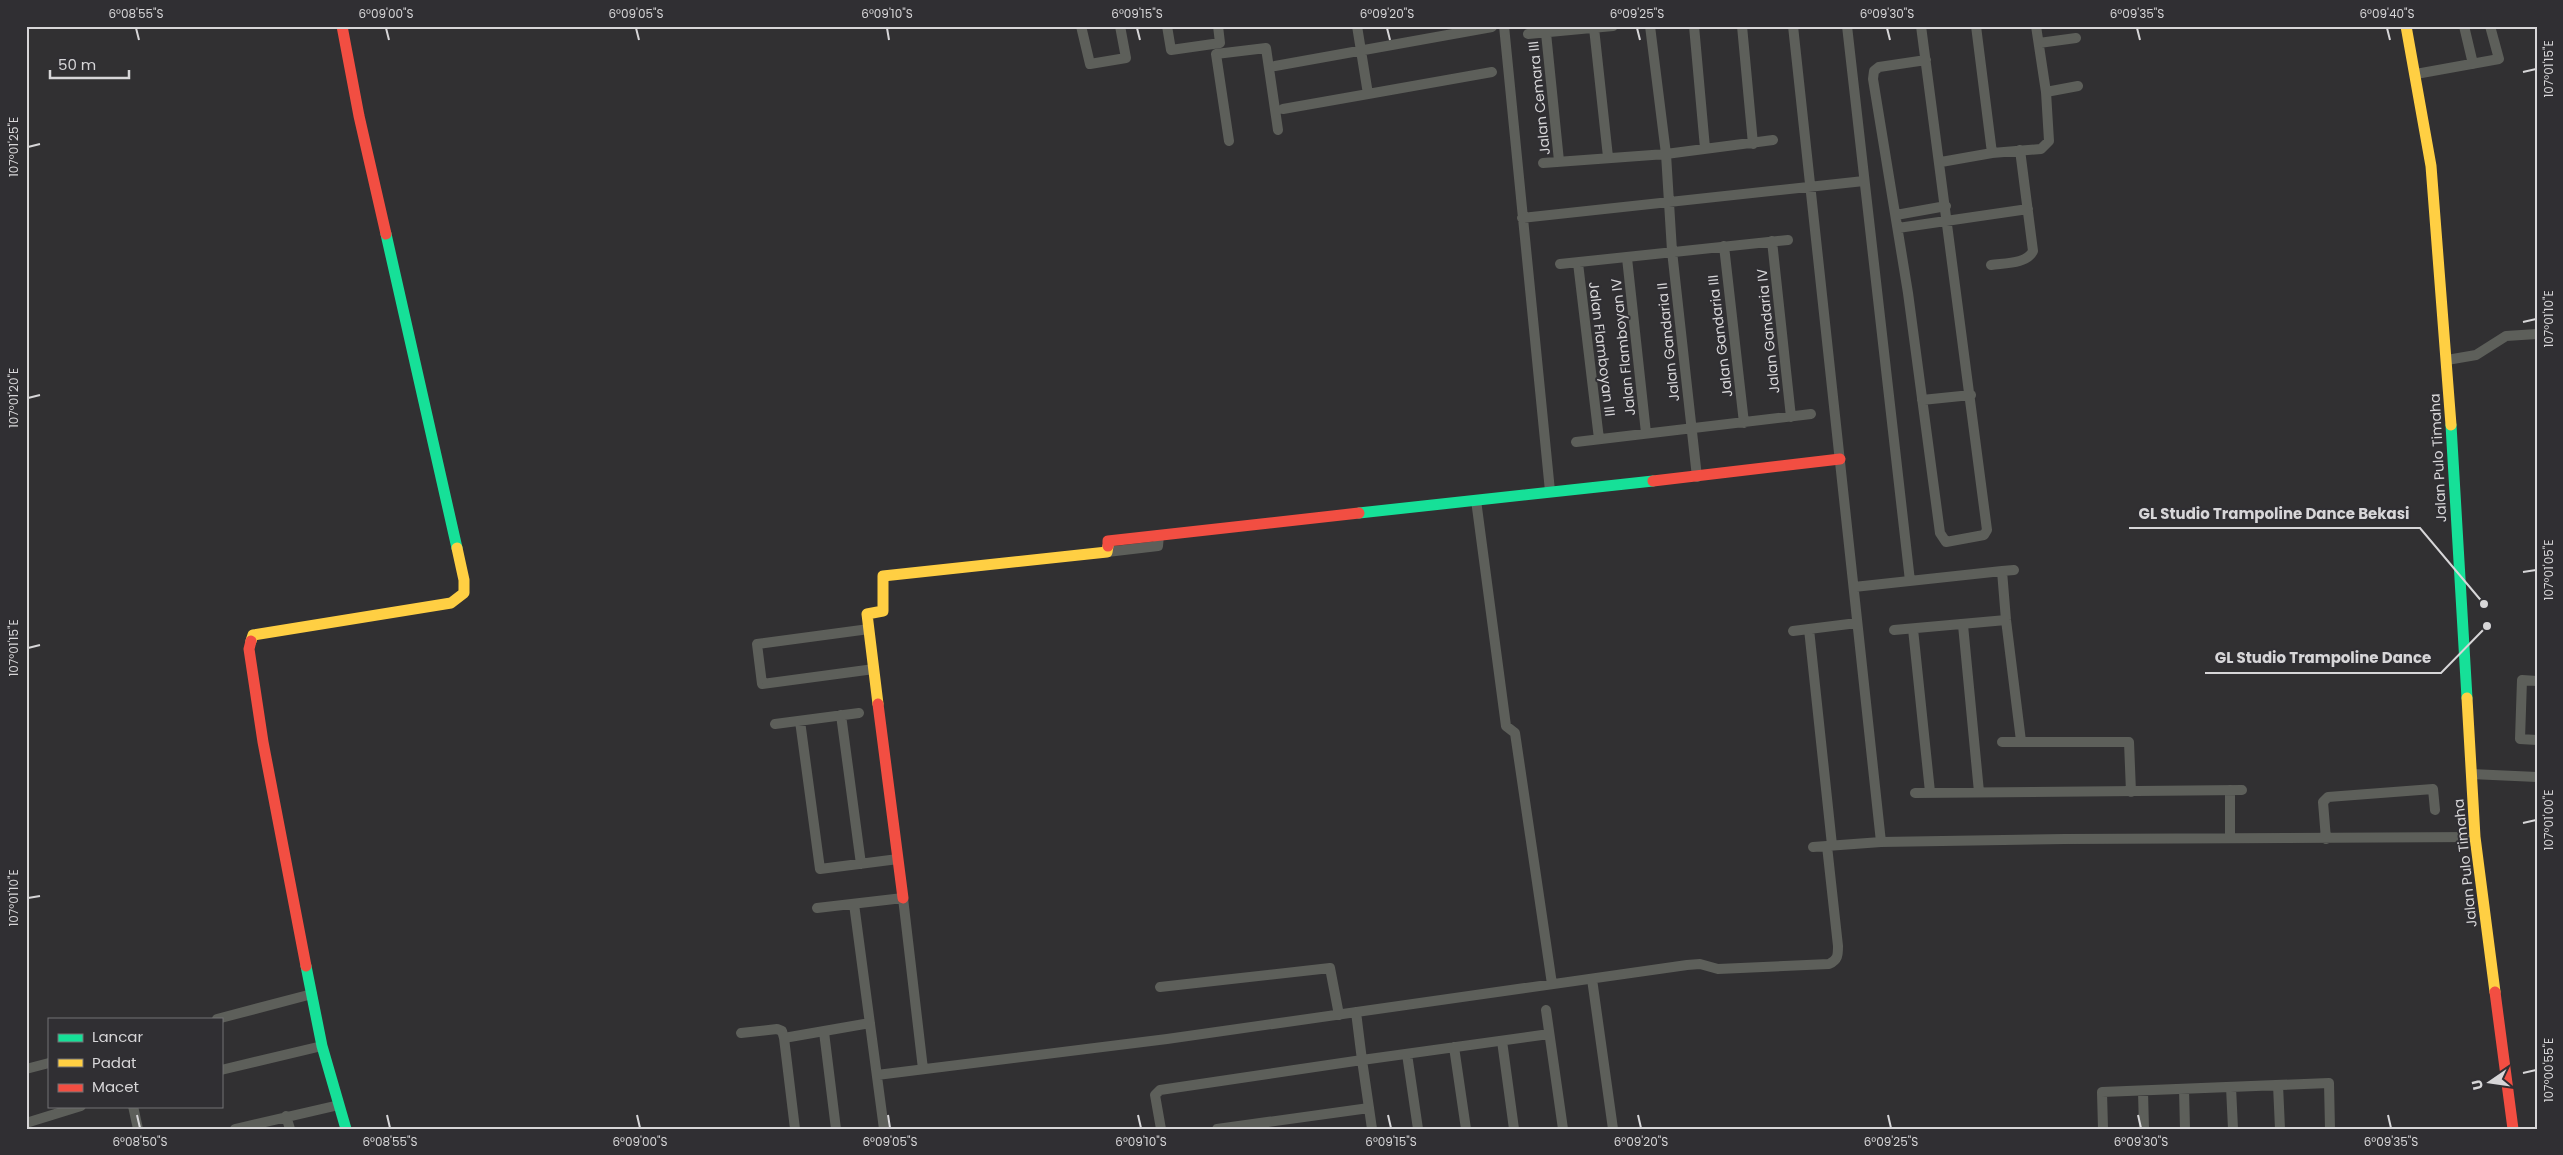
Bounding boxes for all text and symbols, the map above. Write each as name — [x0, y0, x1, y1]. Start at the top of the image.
text: 6°08'55"S — [108, 5, 164, 22]
text: 6°09'00"S — [358, 5, 414, 22]
text: 6°09'05"S — [608, 5, 664, 22]
text: 6°09'10"S — [861, 5, 913, 22]
text: 6°09'15"S — [1111, 5, 1163, 22]
text: 6°09'20"S — [1360, 5, 1414, 22]
text: 6°09'25"S — [1610, 5, 1664, 22]
text: 6°09'30"S — [1860, 5, 1914, 22]
text: 6°09'35"S — [2110, 5, 2164, 22]
text: 6°09'40"S — [2359, 5, 2415, 22]
street label: Jalan Cemara III — [1523, 40, 1555, 156]
text: 107°01'15"E — [2540, 40, 2557, 98]
scale bar — [50, 48, 129, 80]
text: 50 m — [58, 54, 96, 75]
text: 107°01'25"E — [5, 117, 22, 177]
street label: Jalan Gandaria IV — [1751, 267, 1785, 394]
street label: Jalan Gandaria III — [1703, 274, 1737, 398]
street label: Jalan Flamboyan IV — [1606, 277, 1640, 417]
street label: Jalan Flamboyan III — [1584, 280, 1620, 418]
street label: Jalan Gandaria II — [1652, 282, 1684, 402]
text: 107°01'10"E — [2540, 290, 2557, 348]
text: 107°01'20"E — [5, 368, 22, 428]
street label: Jalan Pulo Timaha — [2425, 393, 2451, 523]
callout: GL Studio Trampoline Dance Bekasi — [2129, 498, 2420, 528]
text: GL Studio Trampoline Dance Bekasi — [2138, 503, 2410, 524]
text: 107°01'05"E — [2540, 540, 2557, 600]
text: 107°01'15"E — [5, 619, 22, 677]
callout: GL Studio Trampoline Dance — [2205, 643, 2441, 673]
text: GL Studio Trampoline Dance — [2215, 647, 2431, 668]
text: 107°01'00"E — [2540, 790, 2557, 850]
street label: Jalan Pulo Timaha — [2448, 798, 2482, 928]
text: 107°01'10"E — [5, 869, 22, 927]
legend — [48, 1018, 222, 1108]
text: Lancar — [92, 1026, 143, 1047]
text: 107°00'55"E — [2540, 1038, 2557, 1102]
text: Padat — [92, 1052, 137, 1073]
north arrow — [2466, 1058, 2516, 1108]
text: Macet — [92, 1076, 139, 1097]
text: U — [2466, 1078, 2488, 1092]
text: 6°08'50"S — [112, 1133, 168, 1150]
text: 6°08'55"S — [362, 1133, 418, 1150]
text: 6°09'00"S — [612, 1133, 668, 1150]
text: 6°09'05"S — [862, 1133, 918, 1150]
text: 6°09'10"S — [1115, 1133, 1167, 1150]
text: 6°09'15"S — [1365, 1133, 1417, 1150]
text: 6°09'20"S — [1614, 1133, 1668, 1150]
text: 6°09'25"S — [1864, 1133, 1918, 1150]
text: 6°09'30"S — [2114, 1133, 2168, 1150]
text: 6°09'35"S — [2364, 1133, 2418, 1150]

